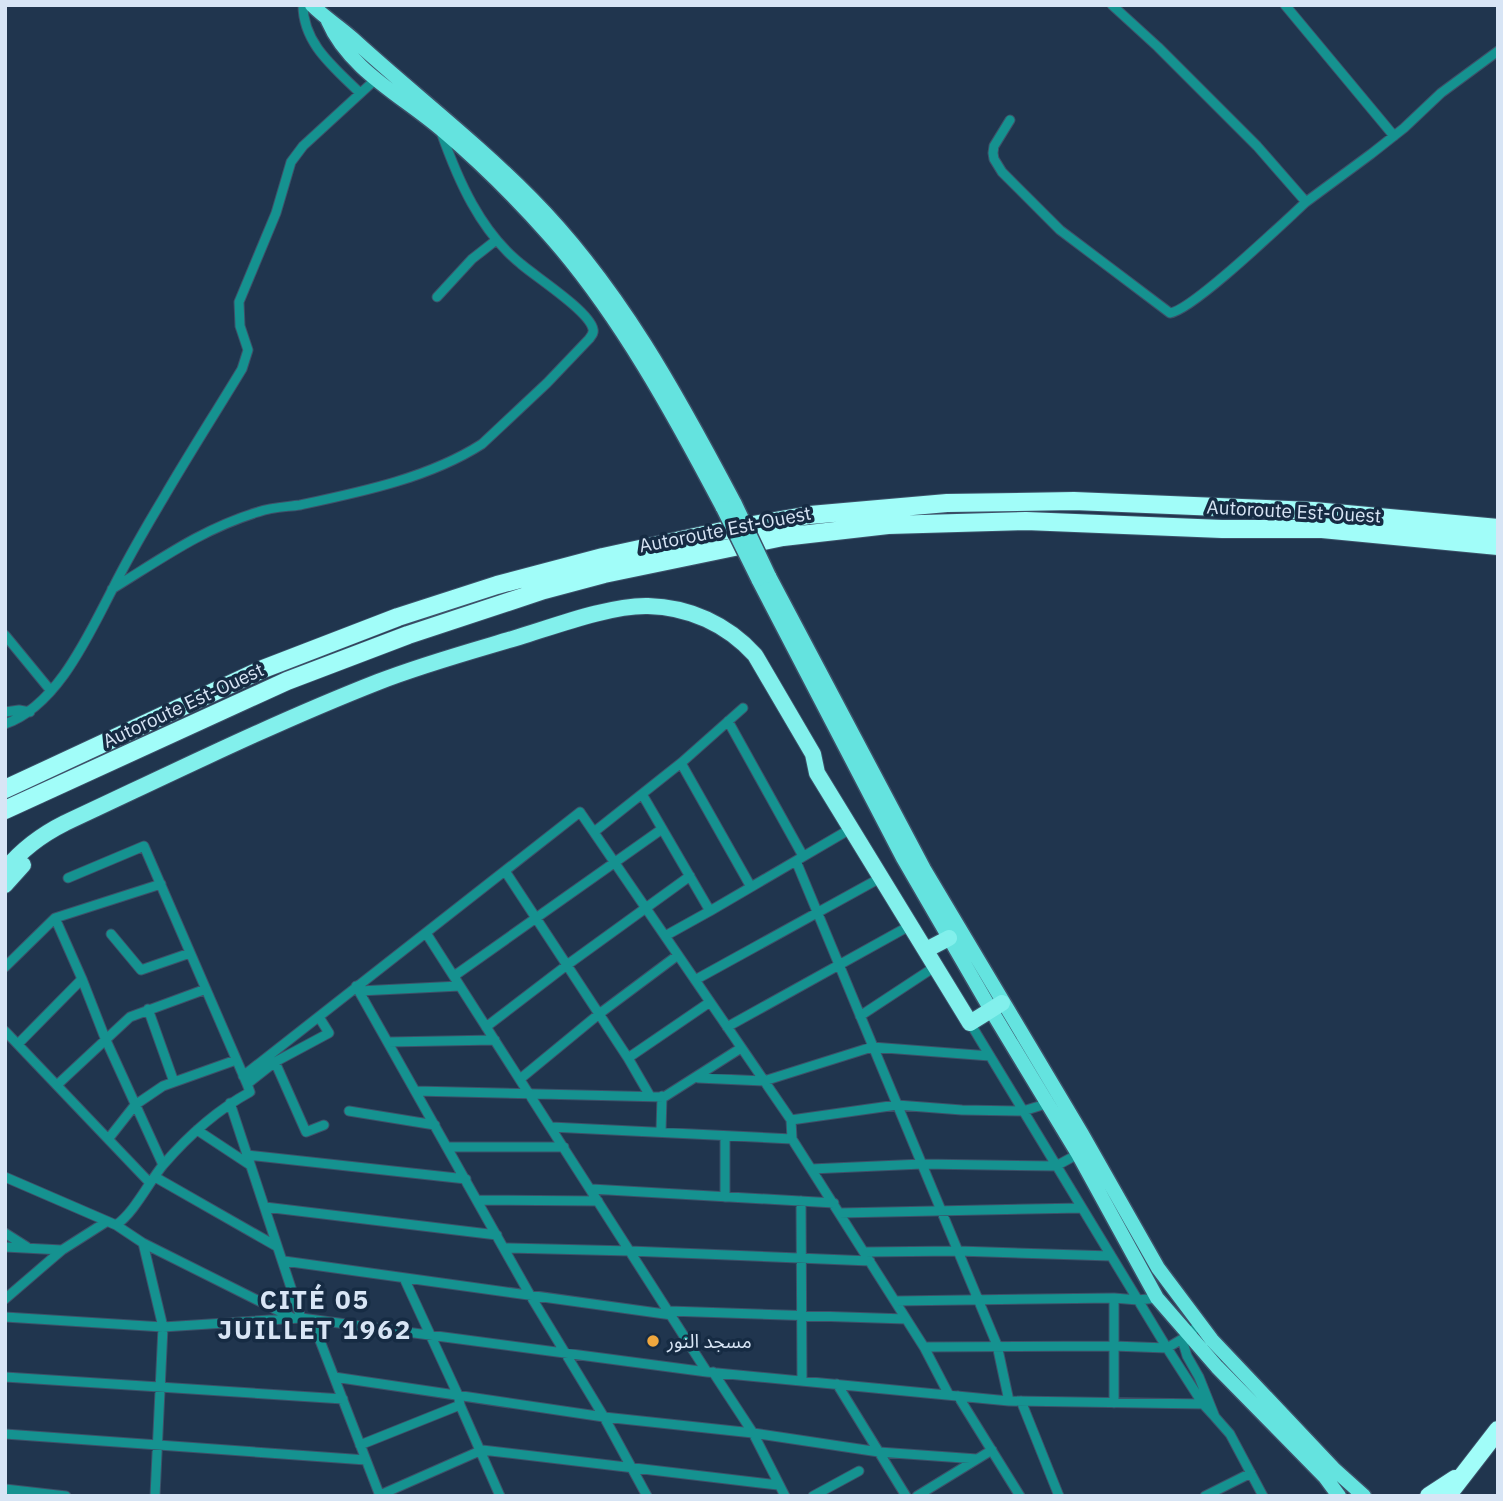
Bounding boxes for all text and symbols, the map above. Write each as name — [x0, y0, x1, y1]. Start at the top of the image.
street label: Autoroute Est-Ouest — [1206, 494, 1382, 528]
street label: Autoroute Est-Ouest — [637, 501, 813, 557]
street label: Autoroute Est-Ouest — [99, 657, 267, 753]
district label: CITÉ 05 JUILLET 1962 — [218, 1282, 412, 1346]
place label: مسجد النور — [666, 1329, 752, 1353]
marker: مسجد النور — [645, 1333, 661, 1349]

